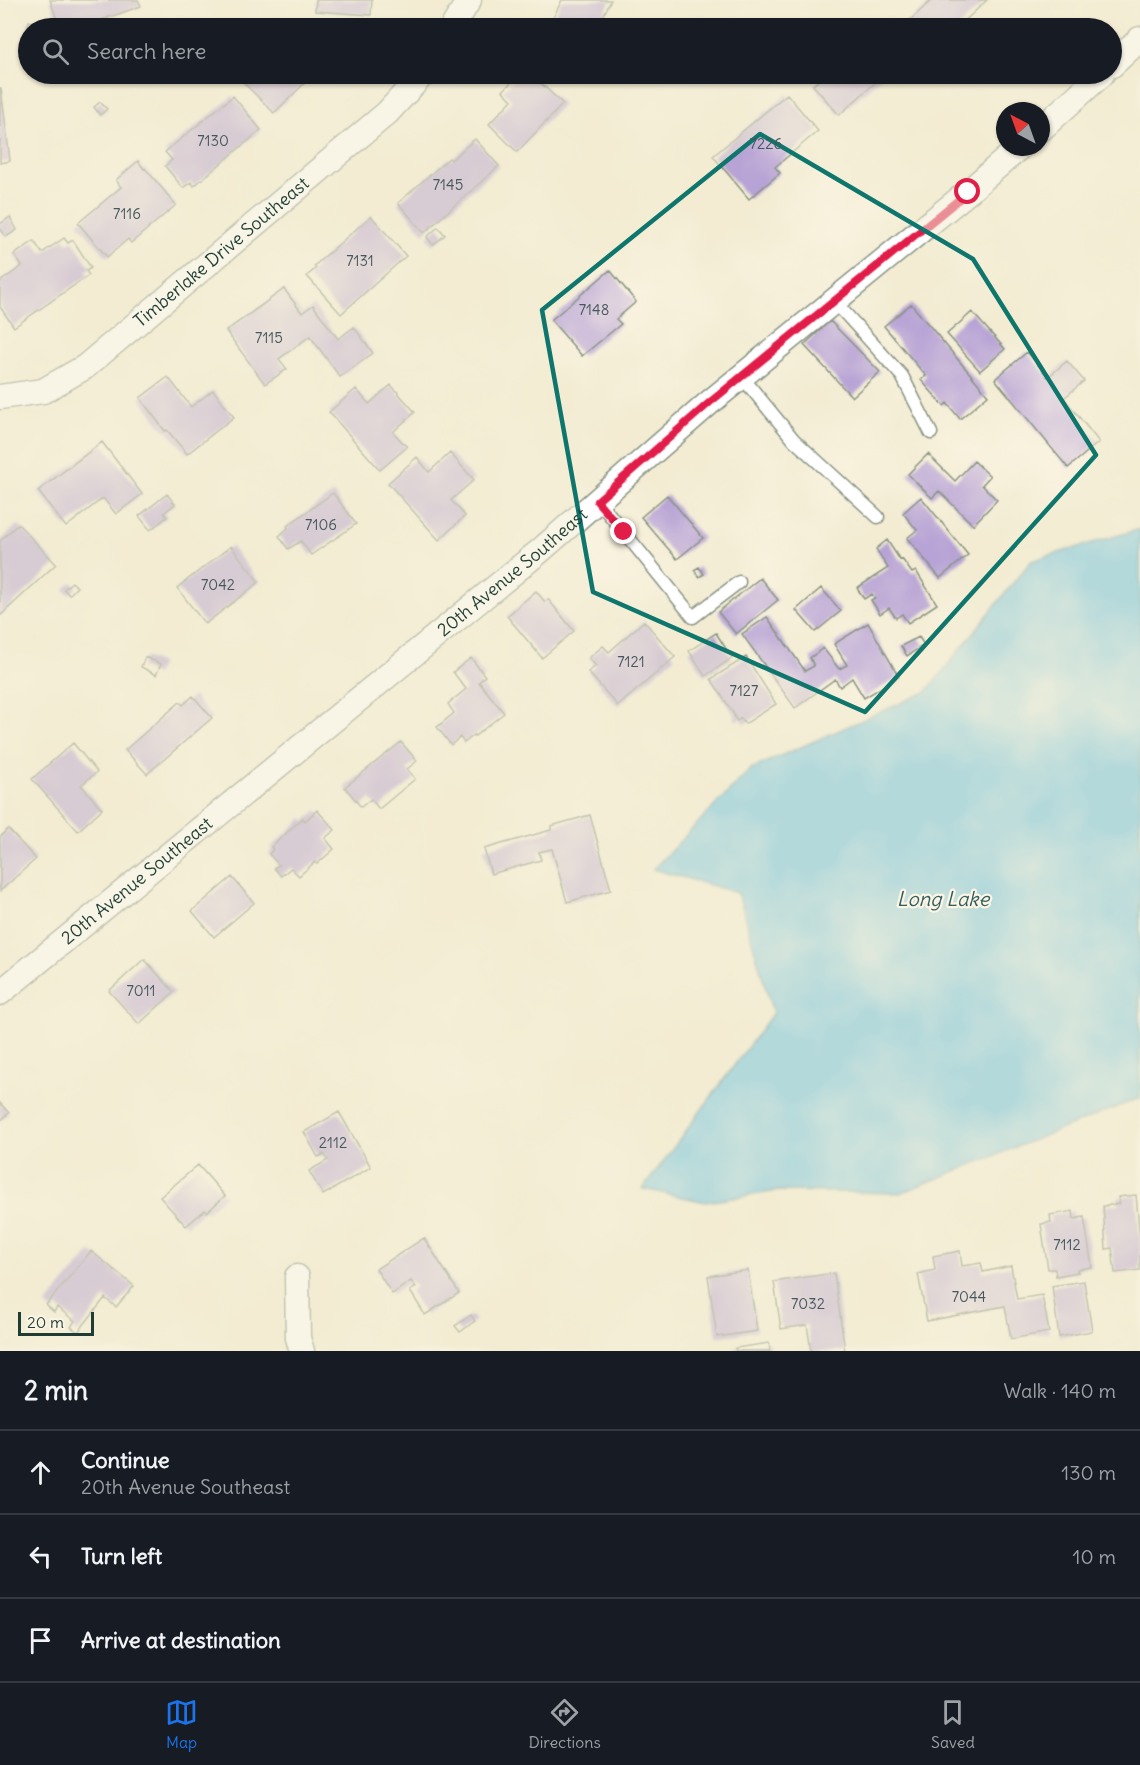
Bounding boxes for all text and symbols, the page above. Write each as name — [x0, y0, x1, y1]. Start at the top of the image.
search box — [18, 18, 1122, 84]
icon: search — [39, 35, 72, 68]
text: Search here — [87, 37, 206, 65]
north arrow — [996, 102, 1050, 156]
house number: 7130 — [197, 131, 229, 150]
house number: 7226 — [750, 134, 782, 153]
street label: Timberlake Drive Southeast — [129, 172, 313, 332]
house number: 7145 — [433, 175, 463, 194]
route start — [954, 178, 980, 204]
house number: 7116 — [113, 204, 141, 223]
house number: 7131 — [346, 251, 374, 270]
house number: 7148 — [579, 300, 609, 319]
house number: 7115 — [255, 328, 283, 347]
street label: 20th Avenue Southeast — [432, 503, 592, 641]
house number: 7106 — [305, 515, 337, 534]
route end — [610, 518, 636, 544]
house number: 7042 — [201, 575, 235, 594]
house number: 7121 — [617, 652, 645, 671]
house number: 7127 — [730, 681, 758, 700]
street label: 20th Avenue Southeast — [56, 812, 217, 949]
water label: Long Lake — [897, 886, 990, 911]
house number: 7011 — [126, 981, 156, 1000]
house number: 2112 — [319, 1133, 347, 1152]
house number: 7112 — [1053, 1235, 1081, 1254]
house number: 7044 — [952, 1287, 987, 1306]
house number: 7032 — [791, 1294, 825, 1313]
scale bar — [18, 1309, 94, 1336]
text: 20 m — [27, 1312, 64, 1332]
text: 2 min — [24, 1374, 88, 1407]
text: Walk · 140 m — [1003, 1378, 1116, 1403]
text: Continue — [81, 1446, 170, 1474]
icon: ahead — [24, 1456, 57, 1489]
text: 130 m — [1061, 1460, 1116, 1485]
text: 20th Avenue Southeast — [81, 1474, 290, 1499]
icon: left — [24, 1540, 57, 1573]
text: Turn left — [81, 1542, 162, 1570]
text: 10 m — [1073, 1544, 1116, 1569]
icon: arrive — [24, 1624, 57, 1657]
text: Arrive at destination — [81, 1626, 281, 1654]
tab: Map — [165, 1696, 198, 1752]
tab: Directions — [528, 1696, 601, 1752]
tab: Saved — [931, 1696, 975, 1752]

